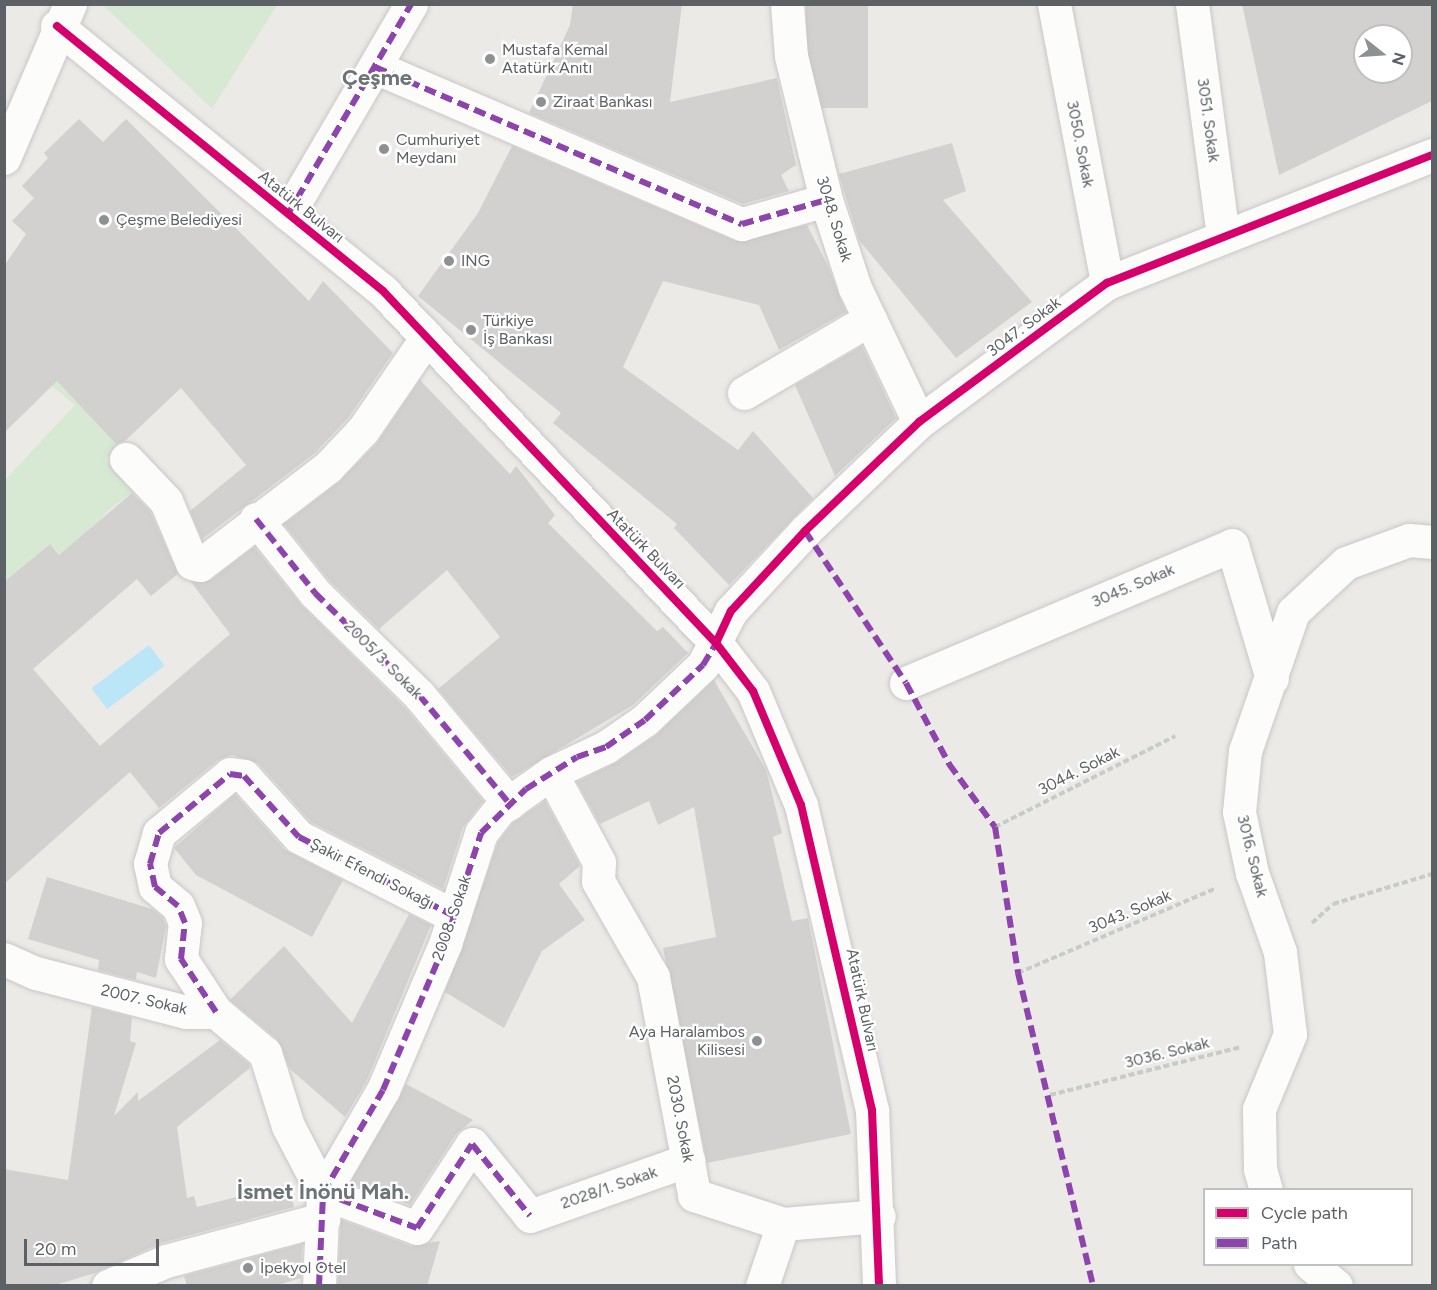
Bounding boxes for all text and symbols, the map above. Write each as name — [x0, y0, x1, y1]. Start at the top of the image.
north arrow — [1353, 24, 1413, 84]
place label: Mustafa Kemal Atatürk Anıtı — [502, 40, 608, 78]
text: N — [1388, 50, 1410, 68]
marker: Mustafa Kemal Atatürk Anıtı — [483, 52, 497, 66]
district label: Çeşme — [342, 65, 412, 91]
street label: 3051. Sokak — [1193, 77, 1223, 163]
place label: Ziraat Bankası — [553, 92, 652, 112]
marker: Ziraat Bankası — [534, 95, 548, 109]
street label: 3050. Sokak — [1062, 99, 1098, 189]
place label: Cumhuriyet Meydanı — [396, 130, 480, 168]
marker: Cumhuriyet Meydanı — [377, 142, 391, 156]
street label: Atatürk Bulvarı — [254, 167, 348, 247]
street label: 3048. Sokak — [812, 174, 856, 264]
place label: Çeşme Belediyesi — [116, 210, 242, 230]
marker: Çeşme Belediyesi — [97, 213, 111, 227]
place label: ING — [461, 251, 490, 271]
marker: ING — [442, 254, 456, 268]
street label: 3047. Sokak — [983, 293, 1065, 361]
place label: Türkiye İş Bankası — [483, 311, 553, 349]
marker: Türkiye İş Bankası — [464, 323, 478, 337]
street label: Atatürk Bulvarı — [603, 505, 689, 593]
street label: 3045. Sokak — [1089, 560, 1177, 612]
street label: 2005/3. Sokak — [340, 617, 426, 703]
street label: 3044. Sokak — [1035, 742, 1123, 800]
street label: 3016. Sokak — [1232, 813, 1272, 899]
street label: Şakir Efendi Sokağı — [307, 834, 437, 914]
street label: 2008. Sokak — [428, 873, 476, 963]
street label: 3043. Sokak — [1086, 886, 1174, 938]
street label: Atatürk Bulvarı — [842, 947, 882, 1053]
street label: 2007. Sokak — [99, 981, 189, 1019]
place label: Aya Haralambos Kilisesi — [629, 1022, 745, 1060]
street label: 3036. Sokak — [1123, 1033, 1211, 1073]
marker: Aya Haralambos Kilisesi — [750, 1034, 764, 1048]
street label: 2030. Sokak — [662, 1074, 698, 1164]
street label: 2028/1. Sokak — [558, 1163, 660, 1213]
district label: İsmet İnönü Mah. — [237, 1179, 409, 1205]
legend — [1203, 1188, 1413, 1266]
text: Cycle path — [1261, 1202, 1348, 1224]
scale bar — [27, 1227, 162, 1265]
text: Path — [1261, 1232, 1297, 1254]
text: 20 m — [35, 1238, 76, 1260]
place label: İpekyol Otel — [260, 1258, 346, 1278]
marker: İpekyol Otel — [241, 1261, 255, 1275]

